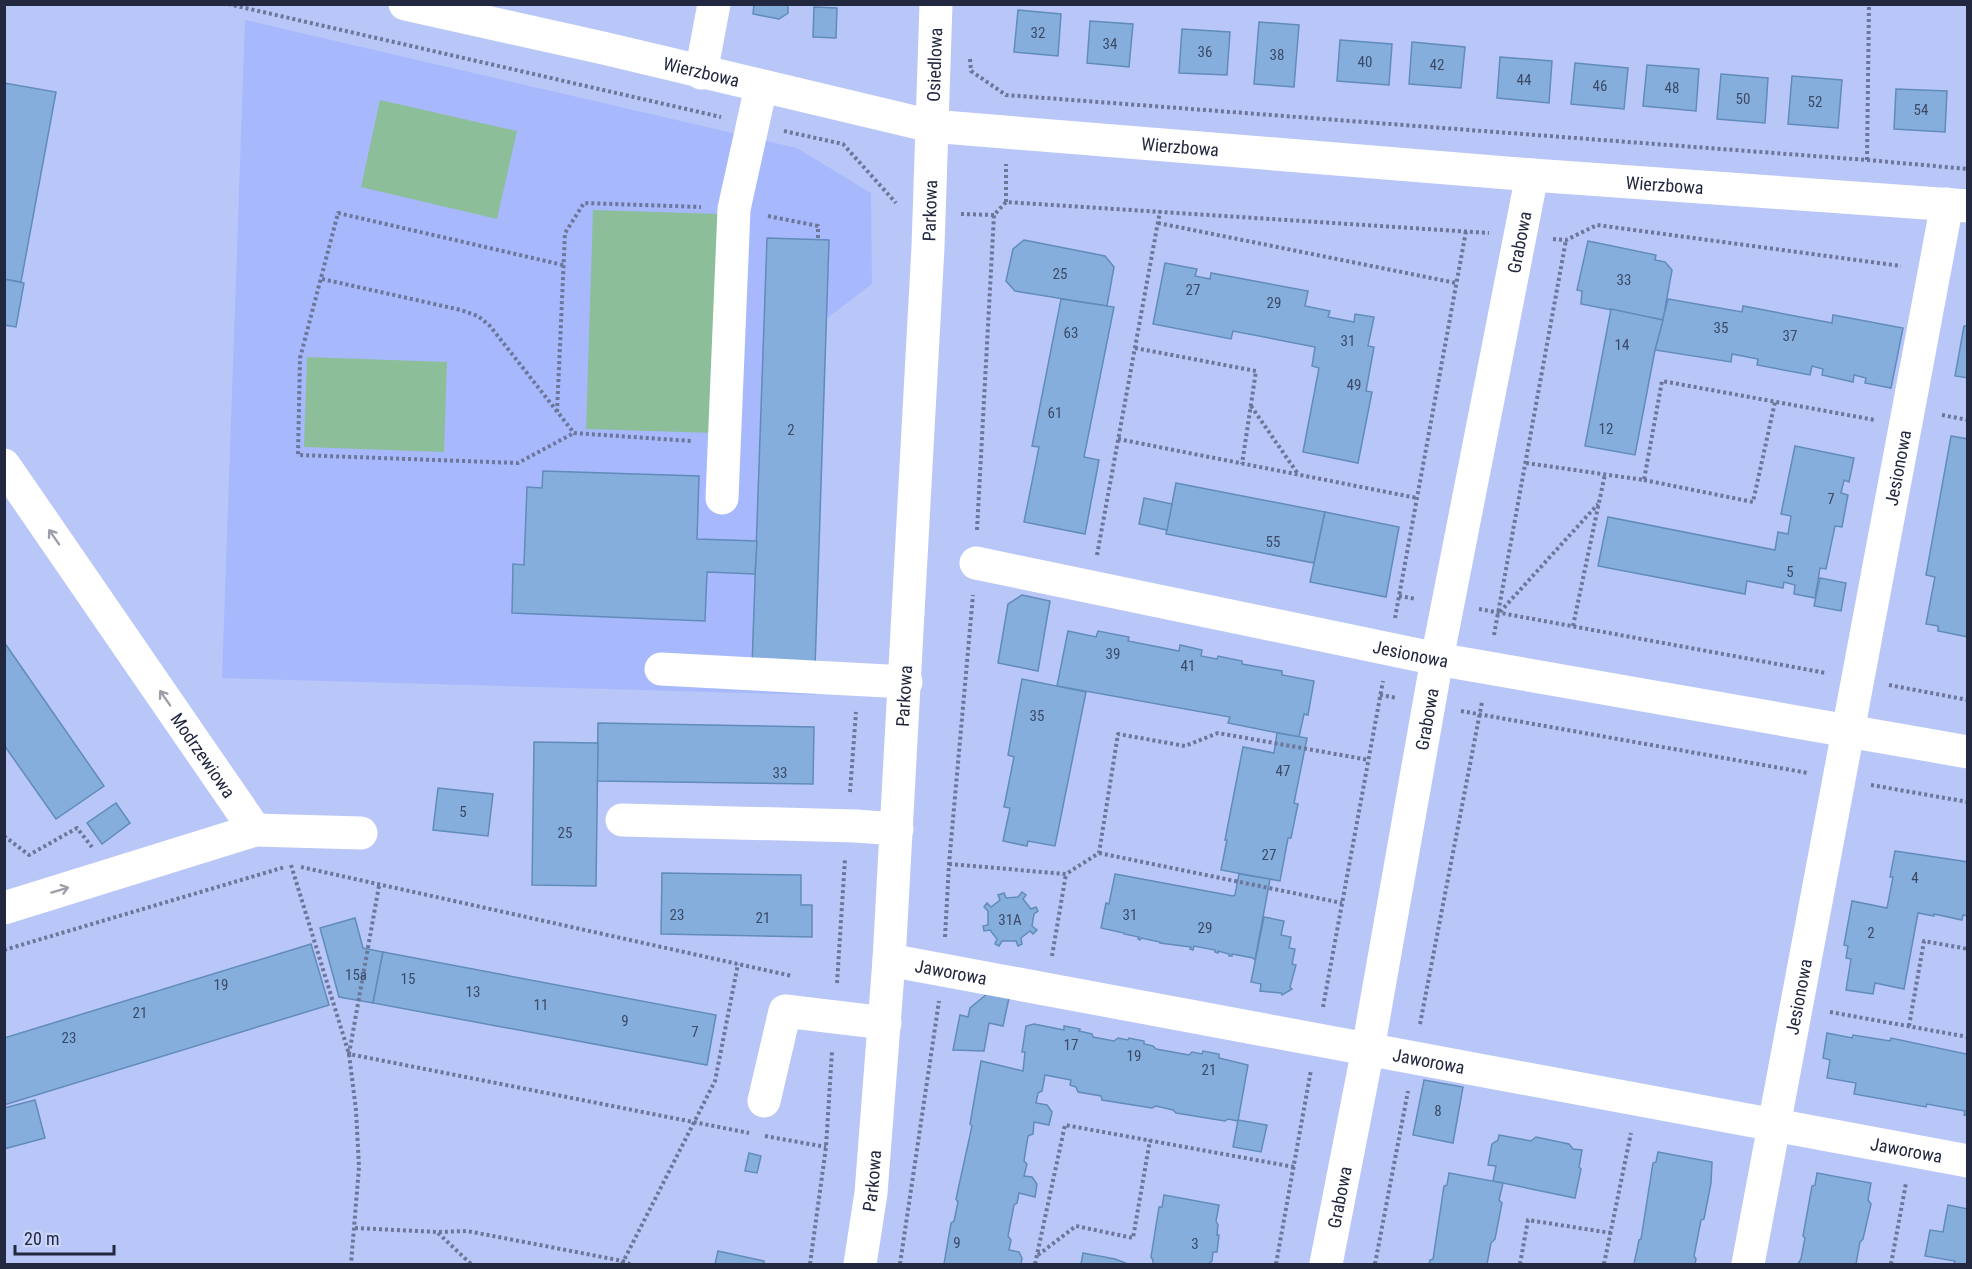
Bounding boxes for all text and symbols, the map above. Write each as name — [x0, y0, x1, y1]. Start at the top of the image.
house number: 32 — [1031, 24, 1045, 42]
street label: Osiedlowa — [922, 27, 946, 102]
house number: 34 — [1103, 35, 1117, 53]
house number: 36 — [1198, 43, 1212, 61]
house number: 38 — [1270, 46, 1284, 64]
street label: Wierzbowa — [661, 52, 742, 91]
house number: 40 — [1358, 53, 1372, 71]
house number: 42 — [1430, 56, 1444, 74]
house number: 44 — [1517, 71, 1531, 89]
house number: 46 — [1593, 77, 1607, 95]
house number: 48 — [1665, 79, 1679, 97]
house number: 50 — [1736, 90, 1750, 108]
house number: 52 — [1808, 93, 1822, 111]
house number: 54 — [1914, 101, 1928, 119]
street label: Wierzbowa — [1140, 133, 1220, 160]
street label: Wierzbowa — [1625, 171, 1704, 198]
street label: Parkowa — [918, 180, 941, 242]
street label: Grabowa — [1502, 209, 1535, 275]
house number: 25 — [1053, 265, 1067, 283]
house number: 33 — [1617, 271, 1631, 289]
house number: 27 — [1186, 281, 1200, 299]
house number: 29 — [1267, 294, 1281, 312]
house number: 35 — [1714, 319, 1728, 337]
house number: 63 — [1064, 324, 1078, 342]
house number: 37 — [1783, 327, 1797, 345]
house number: 31 — [1341, 332, 1355, 350]
house number: 14 — [1615, 336, 1629, 354]
house number: 49 — [1347, 376, 1361, 394]
house number: 61 — [1048, 404, 1062, 422]
house number: 12 — [1599, 420, 1613, 438]
house number: 2 — [787, 421, 795, 439]
street label: Jesionowa — [1880, 428, 1915, 508]
house number: 7 — [1827, 490, 1835, 508]
one-way arrow — [48, 530, 60, 546]
house number: 55 — [1266, 533, 1280, 551]
house number: 5 — [1786, 563, 1794, 581]
street label: Jesionowa — [1371, 635, 1450, 671]
house number: 39 — [1106, 645, 1120, 663]
house number: 41 — [1181, 657, 1195, 675]
street label: Parkowa — [891, 665, 916, 727]
street label: Grabowa — [1411, 687, 1442, 752]
one-way arrow — [159, 690, 171, 707]
house number: 35 — [1030, 707, 1044, 725]
street label: Modrzewiowa — [167, 709, 240, 802]
house number: 47 — [1276, 762, 1290, 780]
house number: 33 — [773, 764, 787, 782]
house number: 5 — [459, 803, 467, 821]
house number: 25 — [558, 824, 572, 842]
house number: 27 — [1262, 846, 1276, 864]
house number: 4 — [1911, 869, 1919, 887]
one-way arrow — [50, 884, 69, 895]
house number: 23 — [670, 906, 684, 924]
house number: 31 — [1123, 906, 1137, 924]
house number: 21 — [756, 909, 770, 927]
house number: 31A — [998, 911, 1022, 929]
house number: 29 — [1198, 919, 1212, 937]
house number: 2 — [1867, 924, 1875, 942]
street label: Jaworowa — [913, 955, 989, 989]
street label: Jesionowa — [1781, 957, 1816, 1036]
house number: 15a — [345, 966, 367, 984]
house number: 15 — [401, 970, 415, 988]
house number: 19 — [214, 976, 228, 994]
house number: 13 — [466, 983, 480, 1001]
house number: 11 — [534, 996, 548, 1014]
house number: 21 — [133, 1004, 147, 1022]
house number: 9 — [621, 1012, 629, 1030]
house number: 7 — [691, 1023, 699, 1041]
house number: 23 — [62, 1029, 76, 1047]
house number: 17 — [1064, 1036, 1078, 1054]
street label: Jaworowa — [1391, 1044, 1466, 1078]
house number: 19 — [1127, 1047, 1141, 1065]
house number: 21 — [1202, 1061, 1216, 1079]
house number: 8 — [1434, 1102, 1442, 1120]
street label: Jaworowa — [1869, 1133, 1944, 1167]
street label: Parkowa — [858, 1149, 885, 1213]
street label: Grabowa — [1323, 1164, 1355, 1230]
scale bar — [15, 1218, 114, 1256]
text: 20 m — [24, 1228, 59, 1249]
house number: 9 — [953, 1234, 961, 1252]
house number: 3 — [1191, 1235, 1199, 1253]

